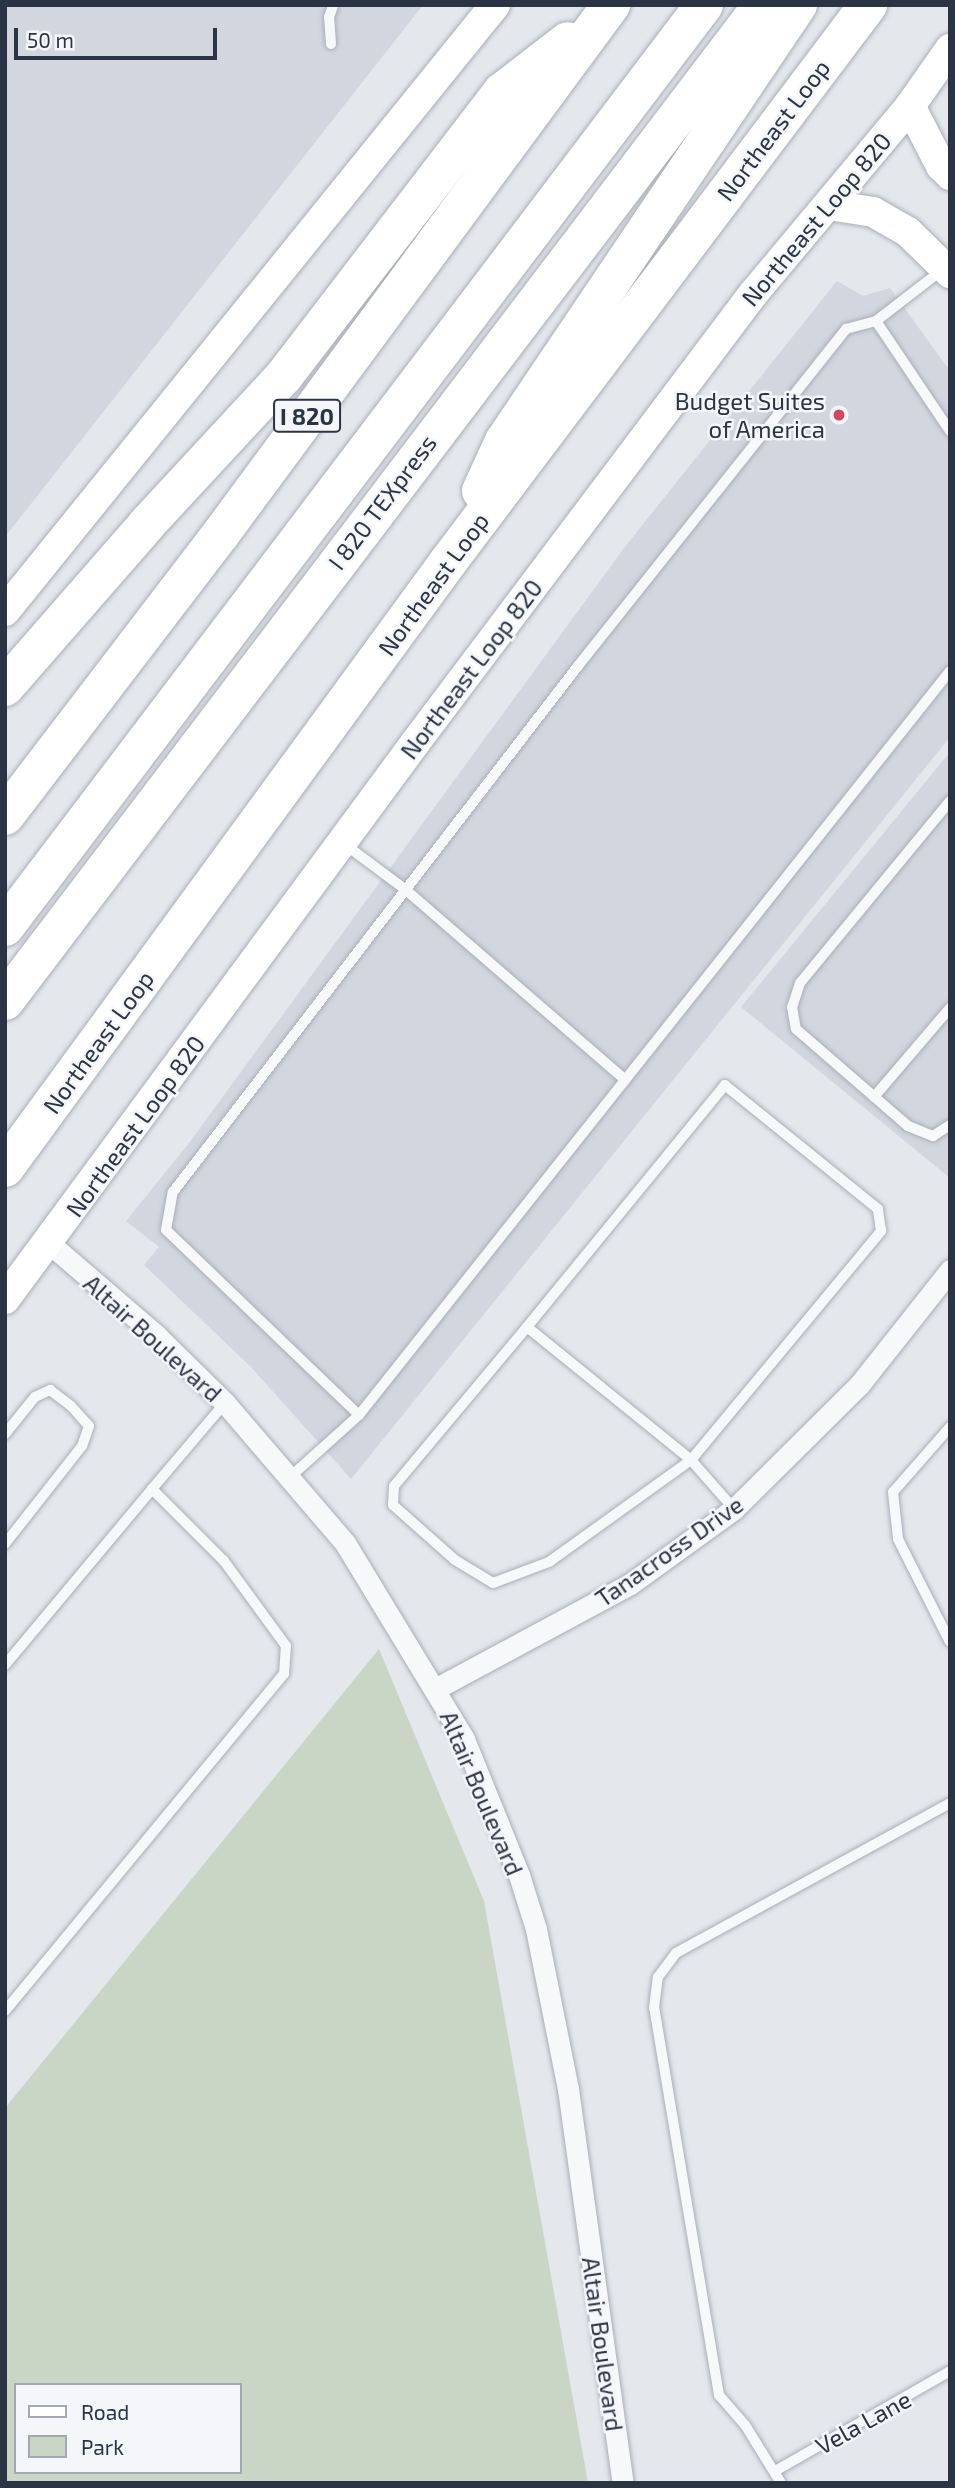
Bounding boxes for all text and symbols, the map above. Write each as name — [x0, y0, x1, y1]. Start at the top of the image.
scale bar — [18, 14, 220, 58]
text: 50 m — [27, 27, 74, 52]
street label: Northeast Loop — [710, 54, 836, 206]
street label: Northeast Loop 820 — [735, 126, 897, 312]
place label: Budget Suites of America — [675, 387, 825, 443]
road number: I 820 — [272, 396, 342, 436]
marker: Budget Suites of America — [831, 407, 847, 423]
street label: I 820 TEXpress — [322, 429, 442, 575]
street label: Northeast Loop — [372, 507, 494, 661]
street label: Northeast Loop 820 — [394, 574, 548, 764]
street label: Northeast Loop — [37, 965, 159, 1119]
street label: Northeast Loop 820 — [59, 1030, 211, 1222]
street label: Altair Boulevard — [78, 1268, 228, 1408]
street label: Tanacross Drive — [590, 1489, 748, 1613]
street label: Altair Boulevard — [434, 1706, 530, 1880]
street label: Altair Boulevard — [576, 2255, 630, 2433]
legend — [14, 2383, 242, 2474]
street label: Vela Lane — [810, 2384, 916, 2460]
text: Road — [81, 2399, 129, 2424]
text: Park — [81, 2434, 124, 2459]

